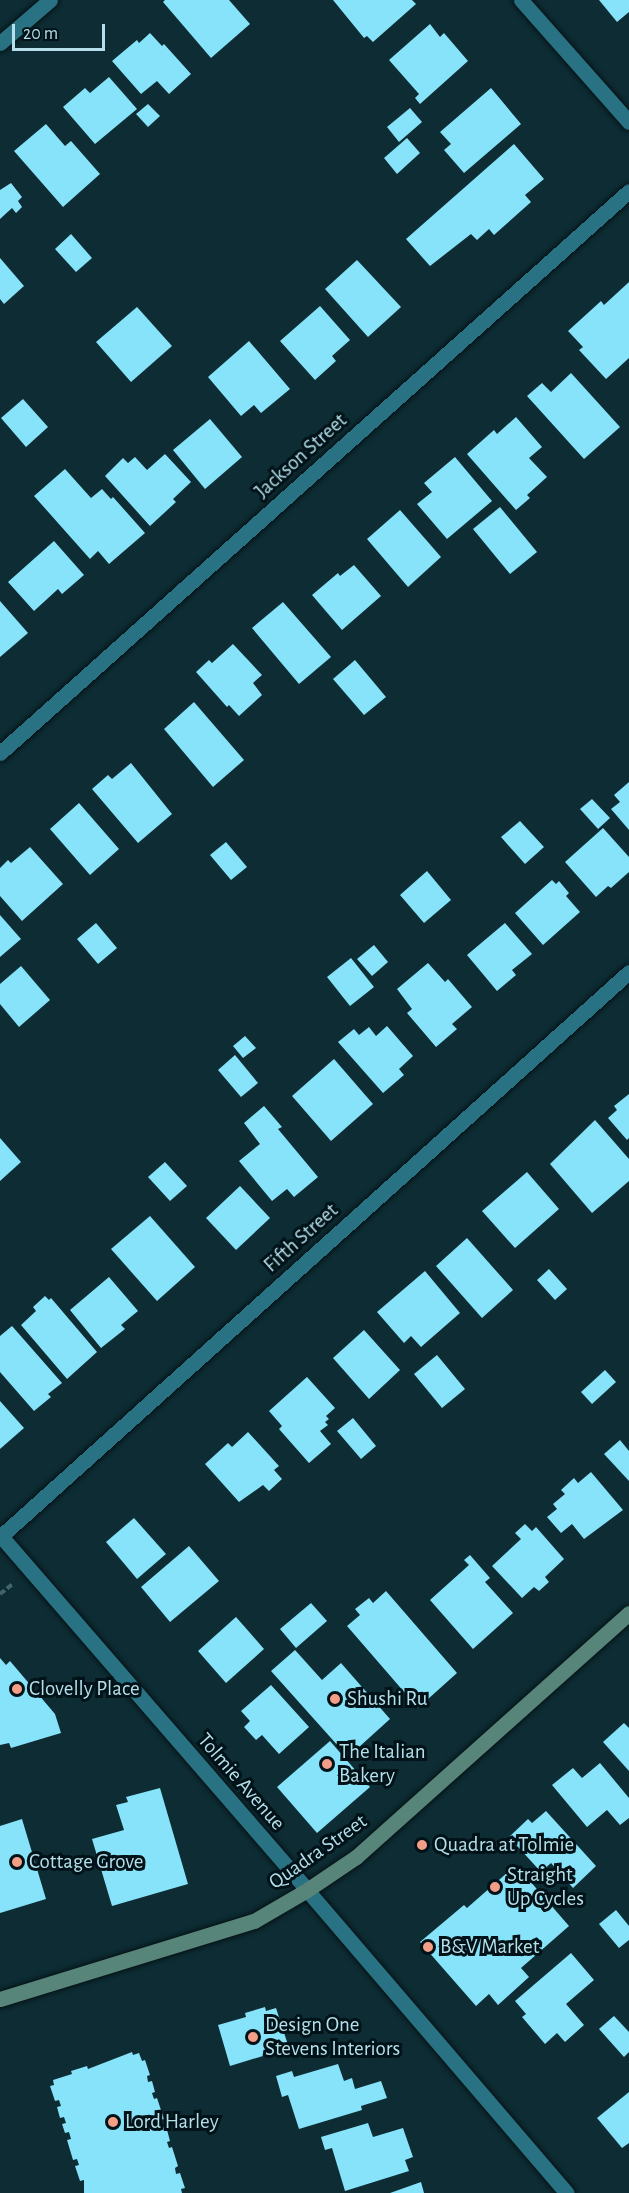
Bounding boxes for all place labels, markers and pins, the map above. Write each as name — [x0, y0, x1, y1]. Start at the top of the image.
place label: Clovelly Place — [29, 1676, 140, 1702]
marker: Clovelly Place — [10, 1682, 24, 1696]
place label: Shushi Ru — [347, 1686, 428, 1712]
marker: Shushi Ru — [328, 1692, 342, 1706]
place label: The Italian Bakery — [339, 1739, 426, 1789]
marker: The Italian Bakery — [320, 1757, 334, 1771]
place label: Quadra at Tolmie — [434, 1832, 574, 1858]
marker: Quadra at Tolmie — [415, 1838, 429, 1852]
place label: Cottage Grove — [29, 1849, 144, 1875]
marker: Cottage Grove — [10, 1855, 24, 1869]
place label: Straight Up Cycles — [507, 1862, 584, 1912]
marker: Straight Up Cycles — [488, 1880, 502, 1894]
place label: B&V Market — [440, 1934, 539, 1960]
marker: B&V Market — [421, 1940, 435, 1954]
place label: Design One Stevens Interiors — [265, 2012, 400, 2062]
marker: Design One Stevens Interiors — [246, 2030, 260, 2044]
place label: Lord Harley — [125, 2109, 219, 2135]
marker: Lord Harley — [106, 2115, 120, 2129]

